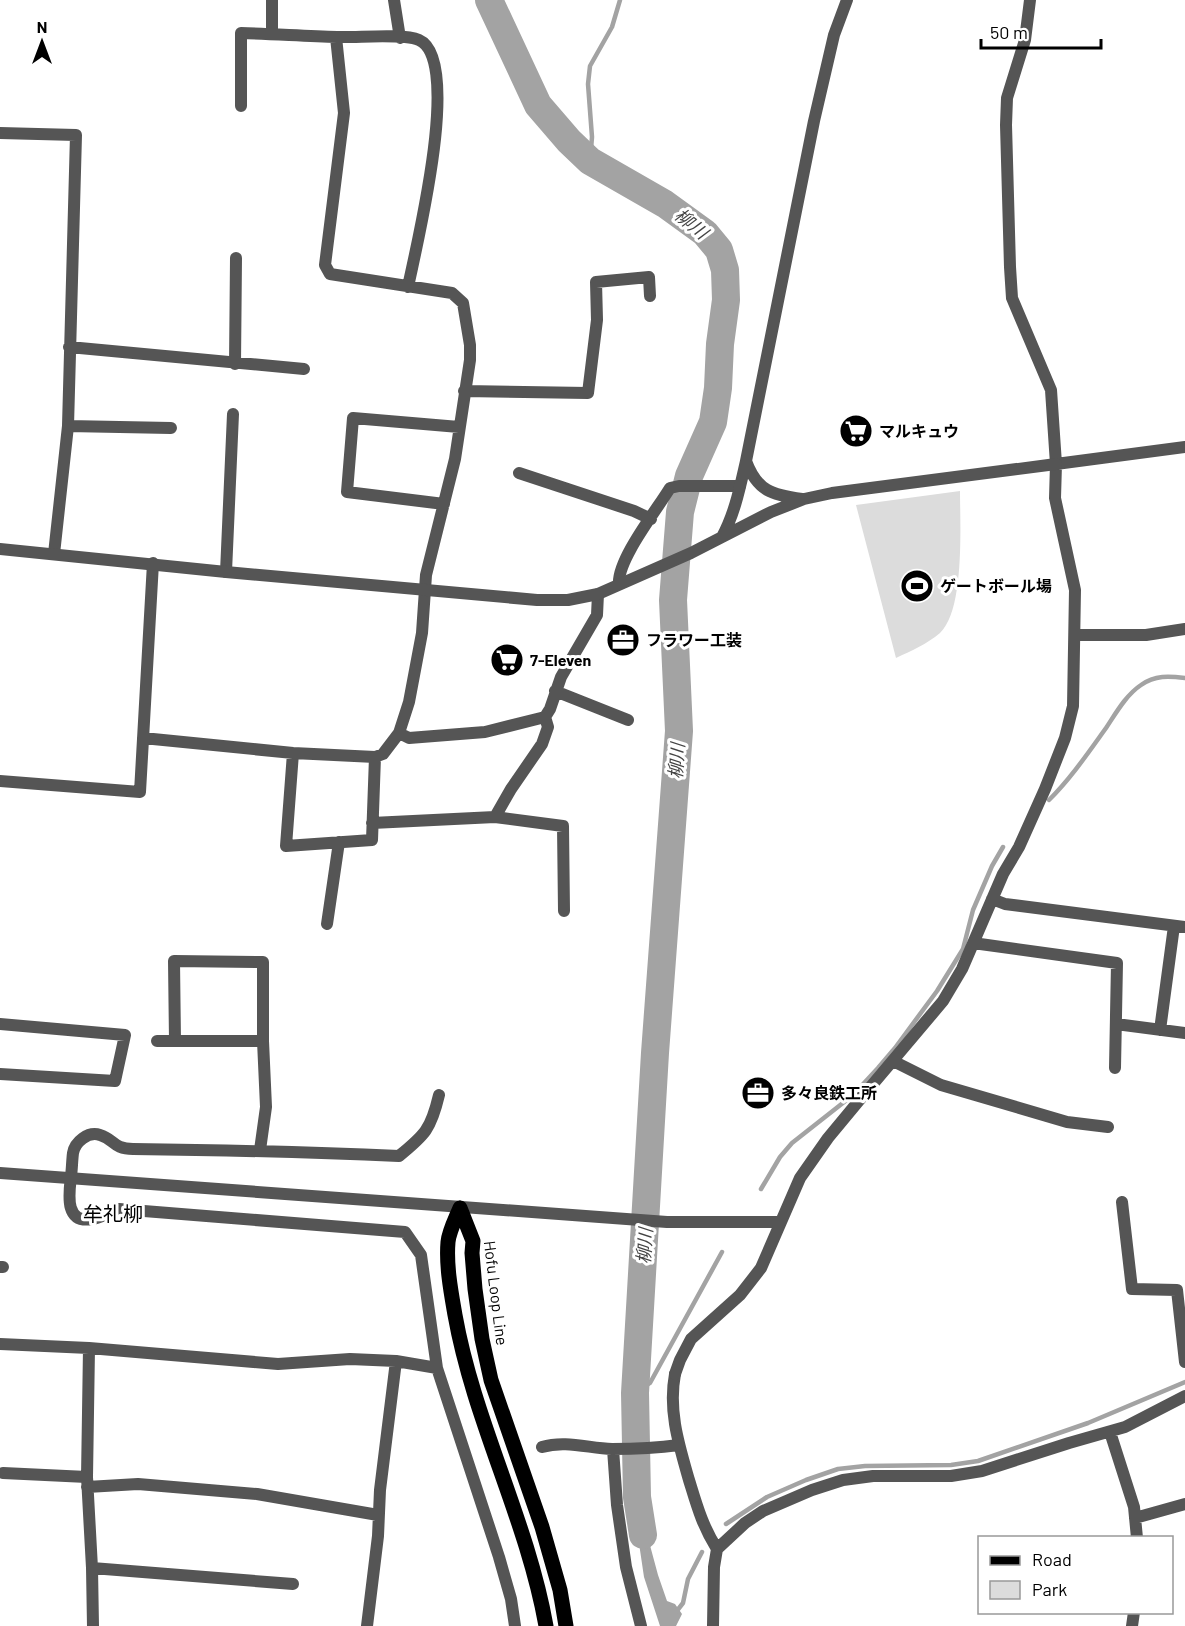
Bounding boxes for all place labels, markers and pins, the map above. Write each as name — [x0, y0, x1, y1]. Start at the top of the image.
supermarket icon: マルキュウ — [838, 413, 874, 449]
place label: マルキュウ — [879, 421, 959, 440]
sports icon: ゲートボール場 — [899, 568, 935, 604]
place label: ゲートボール場 — [940, 576, 1052, 595]
office icon: フラワー工装 — [605, 622, 641, 658]
place label: フラワー工装 — [646, 630, 742, 649]
supermarket icon: 7-Eleven — [489, 642, 525, 678]
place label: 7-Eleven — [530, 650, 591, 669]
office icon: 多々良鉄工所 — [740, 1075, 776, 1111]
place label: 多々良鉄工所 — [781, 1083, 877, 1102]

